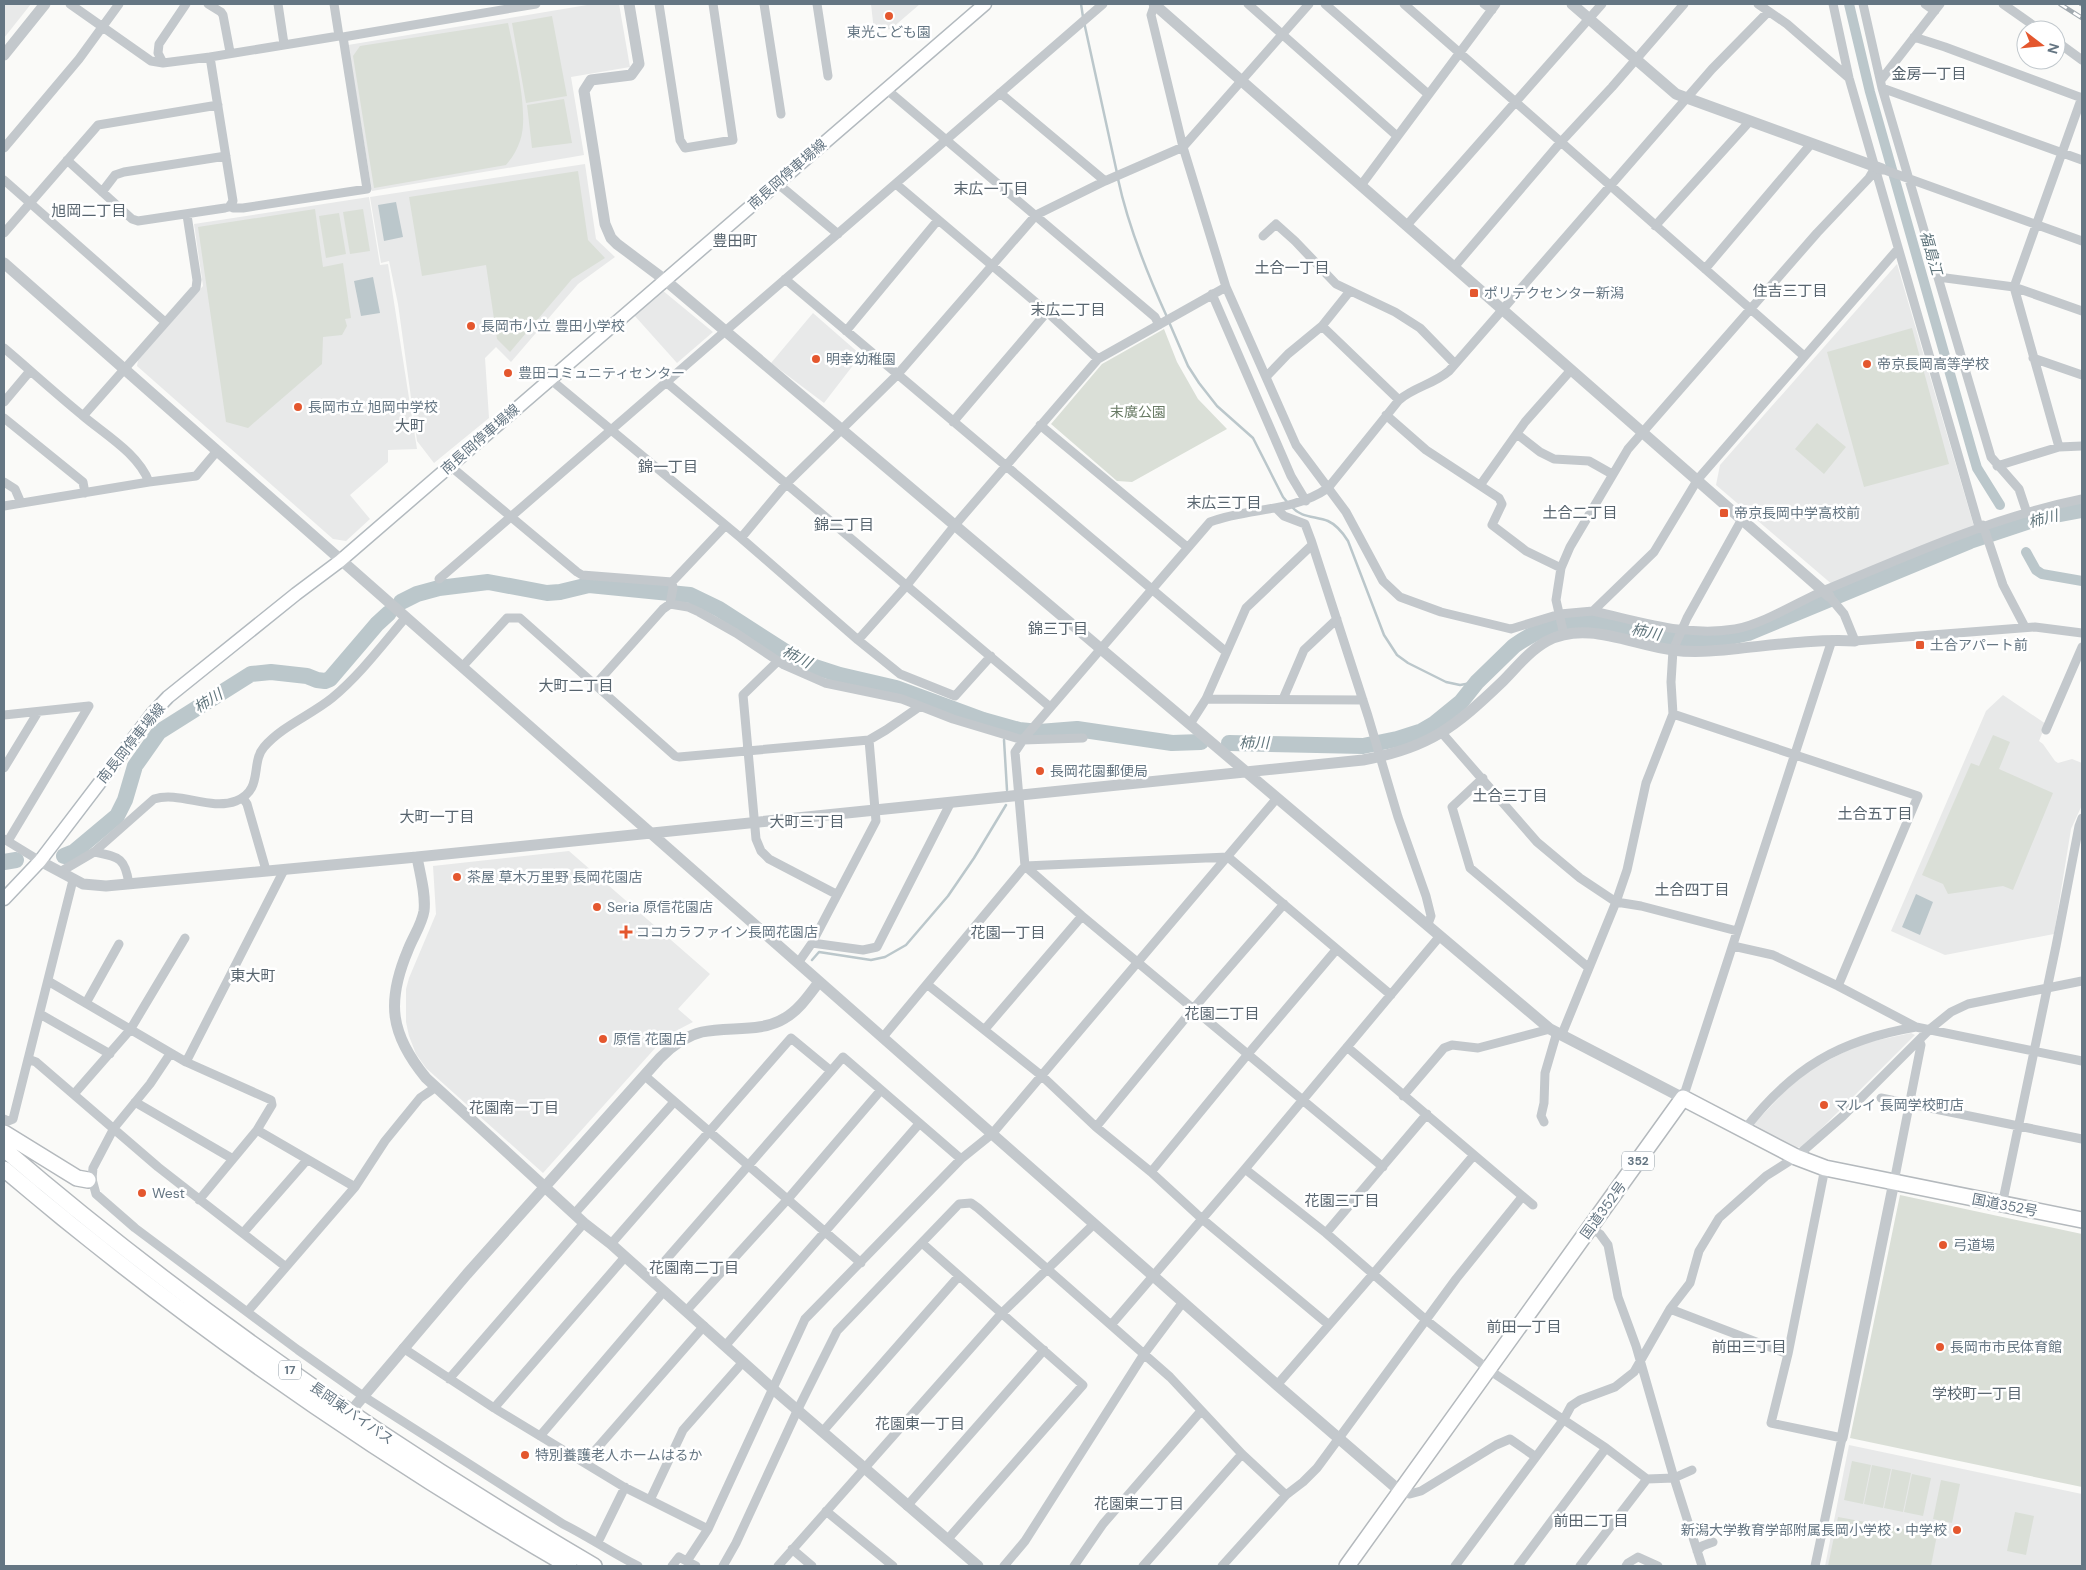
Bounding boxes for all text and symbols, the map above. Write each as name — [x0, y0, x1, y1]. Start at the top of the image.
marker: 東光こども園 — [883, 10, 895, 22]
north arrow — [2016, 20, 2066, 70]
place label: 東光こども園 — [847, 23, 931, 41]
text: N — [2043, 41, 2064, 56]
district label: 金房一丁目 — [1891, 64, 1967, 84]
street label: 南長岡停車場線 — [744, 135, 830, 213]
district label: 末広一丁目 — [953, 179, 1029, 199]
district label: 旭岡二丁目 — [51, 201, 127, 221]
water label: 福島江 — [1915, 229, 1947, 279]
district label: 豊田町 — [712, 231, 758, 251]
district label: 土合一丁目 — [1254, 258, 1330, 278]
district label: 住吉三丁目 — [1752, 281, 1828, 301]
place label: ポリテクセンター新潟 — [1484, 284, 1624, 302]
marker: ポリテクセンター新潟 — [1468, 287, 1480, 299]
district label: 末広二丁目 — [1030, 300, 1106, 320]
place label: 長岡市小立 豊田小学校 — [481, 317, 625, 335]
marker: 長岡市小立 豊田小学校 — [465, 320, 477, 332]
place label: 明幸幼稚園 — [826, 350, 896, 368]
marker: 明幸幼稚園 — [810, 353, 822, 365]
place label: 帝京長岡高等学校 — [1877, 355, 1989, 373]
marker: 帝京長岡高等学校 — [1861, 358, 1873, 370]
place label: 豊田コミュニティセンター — [518, 364, 685, 382]
marker: 豊田コミュニティセンター — [502, 367, 514, 379]
place label: 長岡市立 旭岡中学校 — [308, 398, 438, 416]
street label: 南長岡停車場線 — [437, 400, 523, 478]
marker: 長岡市立 旭岡中学校 — [292, 401, 304, 413]
park label: 末廣公園 — [1110, 403, 1166, 421]
district label: 大町 — [395, 416, 425, 436]
district label: 錦一丁目 — [638, 457, 698, 477]
district label: 末広三丁目 — [1186, 493, 1262, 513]
district label: 土合二丁目 — [1542, 503, 1618, 523]
place label: 帝京長岡中学高校前 — [1734, 504, 1860, 522]
water label: 柿川 — [2026, 505, 2062, 532]
marker: 帝京長岡中学高校前 — [1718, 507, 1730, 519]
district label: 錦二丁目 — [814, 515, 874, 535]
district label: 錦三丁目 — [1028, 619, 1088, 639]
water label: 柿川 — [1629, 619, 1665, 645]
place label: 土合アパート前 — [1930, 636, 2028, 654]
marker: 土合アパート前 — [1914, 639, 1926, 651]
water label: 柿川 — [779, 641, 817, 674]
district label: 大町二丁目 — [538, 676, 614, 696]
water label: 柿川 — [190, 684, 228, 717]
street label: 南長岡停車場線 — [93, 699, 169, 787]
water label: 柿川 — [1239, 733, 1271, 753]
place label: 長岡花園郵便局 — [1050, 762, 1148, 780]
marker: 長岡花園郵便局 — [1034, 765, 1046, 777]
district label: 土合三丁目 — [1472, 786, 1548, 806]
district label: 土合五丁目 — [1837, 804, 1913, 824]
district label: 大町一丁目 — [399, 807, 475, 827]
district label: 大町三丁目 — [769, 812, 845, 832]
place label: 茶屋 草木万里野 長岡花園店 — [467, 868, 642, 886]
marker: 茶屋 草木万里野 長岡花園店 — [451, 871, 463, 883]
district label: 土合四丁目 — [1654, 880, 1730, 900]
place label: Seria 原信花園店 — [607, 898, 713, 916]
marker: Seria 原信花園店 — [591, 901, 603, 913]
place label: ココカラファイン長岡花園店 — [636, 923, 818, 941]
district label: 花園一丁目 — [970, 923, 1046, 943]
marker: ココカラファイン長岡花園店 — [620, 926, 632, 938]
district label: 東大町 — [230, 966, 276, 986]
district label: 花園二丁目 — [1184, 1004, 1260, 1024]
place label: 原信 花園店 — [613, 1030, 687, 1048]
marker: 原信 花園店 — [597, 1033, 609, 1045]
place label: マルイ 長岡学校町店 — [1834, 1096, 1964, 1114]
district label: 花園南一丁目 — [469, 1098, 559, 1118]
marker: マルイ 長岡学校町店 — [1818, 1099, 1830, 1111]
road number: 352 — [1622, 1152, 1654, 1170]
street label: 国道352号 — [1576, 1178, 1630, 1242]
place label: West — [152, 1184, 185, 1202]
marker: West — [136, 1187, 148, 1199]
street label: 国道352号 — [1971, 1190, 2039, 1220]
district label: 花園三丁目 — [1304, 1191, 1380, 1211]
place label: 弓道場 — [1953, 1236, 1995, 1254]
marker: 弓道場 — [1937, 1239, 1949, 1251]
district label: 花園南二丁目 — [649, 1258, 739, 1278]
district label: 前田一丁目 — [1486, 1317, 1562, 1337]
district label: 前田三丁目 — [1711, 1337, 1787, 1357]
place label: 長岡市市民体育館 — [1950, 1338, 2062, 1356]
marker: 長岡市市民体育館 — [1934, 1341, 1946, 1353]
road number: 17 — [279, 1360, 301, 1380]
street label: 長岡東バイパス — [307, 1378, 397, 1448]
district label: 学校町一丁目 — [1932, 1384, 2022, 1404]
district label: 花園東一丁目 — [875, 1414, 965, 1434]
place label: 特別養護老人ホームはるか — [535, 1446, 703, 1464]
marker: 特別養護老人ホームはるか — [519, 1449, 531, 1461]
district label: 花園東二丁目 — [1094, 1494, 1184, 1514]
district label: 前田二丁目 — [1553, 1511, 1629, 1531]
place label: 新潟大学教育学部附属長岡小学校・中学校 — [1681, 1521, 1947, 1539]
marker: 新潟大学教育学部附属長岡小学校・中学校 — [1951, 1524, 1963, 1536]

